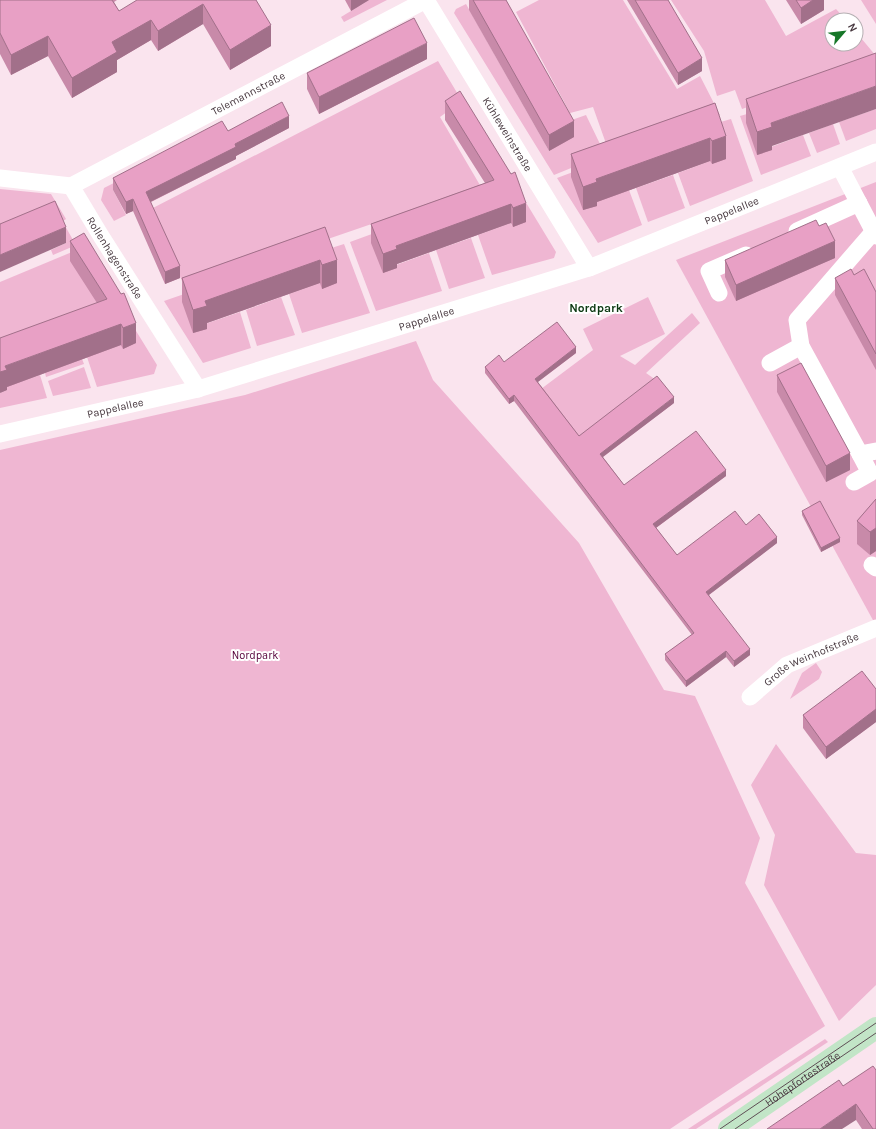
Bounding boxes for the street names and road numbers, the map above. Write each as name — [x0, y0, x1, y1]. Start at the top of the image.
street label: Telemannstraße — [209, 69, 288, 118]
street label: Kühleweinstraße — [480, 95, 535, 174]
street label: Pappelallee — [703, 194, 761, 228]
street label: Rollenhagenstraße — [84, 214, 145, 302]
street label: Pappelallee — [397, 304, 456, 334]
street label: Pappelallee — [86, 396, 145, 421]
street label: Große Weinhofstraße — [761, 630, 861, 689]
street label: Hohepfortestraße — [763, 1049, 843, 1109]

